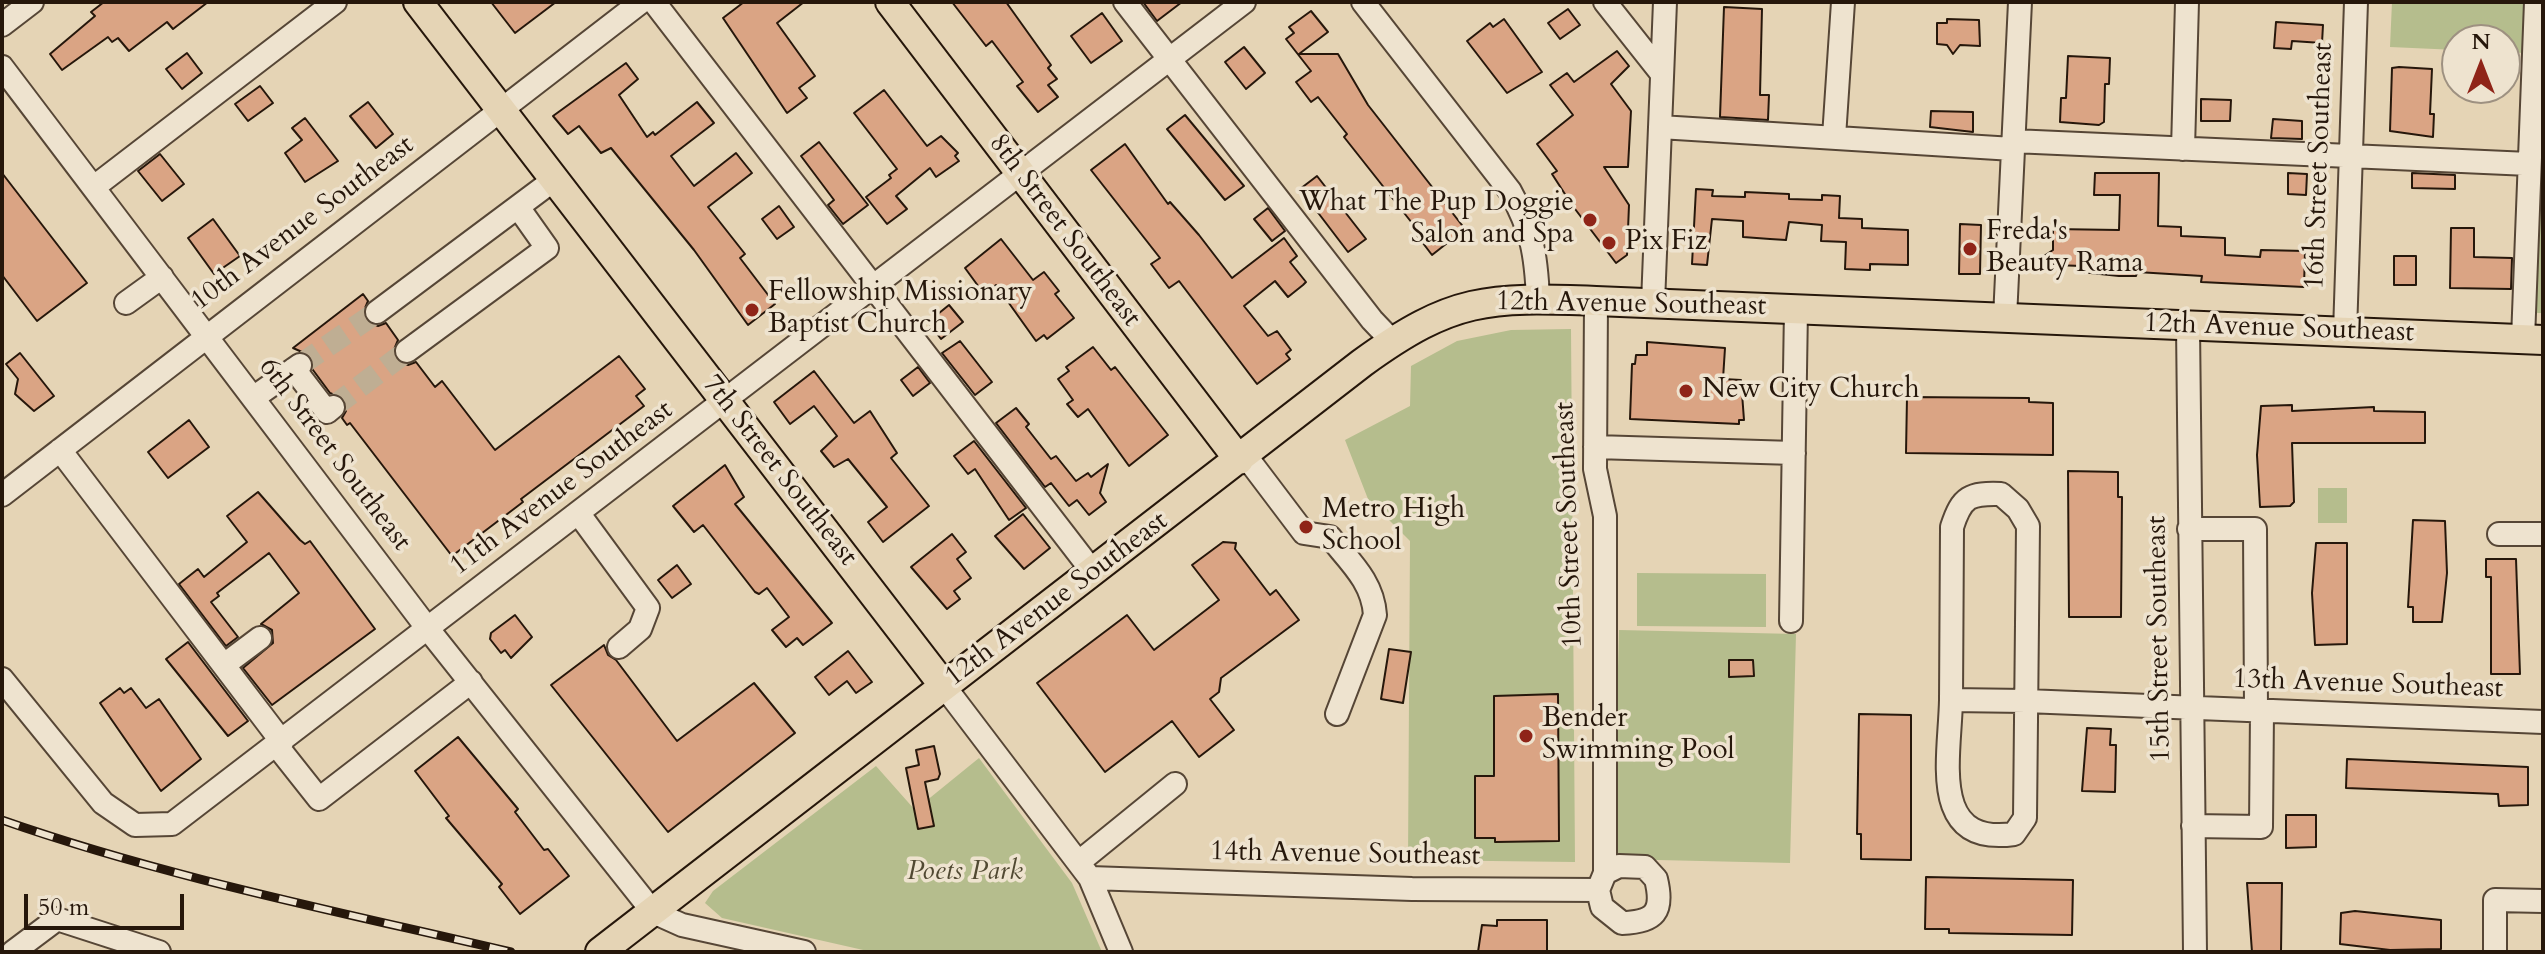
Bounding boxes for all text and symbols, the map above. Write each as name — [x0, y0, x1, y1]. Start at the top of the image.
north arrow — [2441, 24, 2521, 104]
text: N — [2471, 27, 2491, 57]
street label: 16th Street Southeast — [2299, 42, 2341, 290]
street label: 8th Street Southeast — [981, 128, 1147, 334]
street label: 10th Avenue Southeast — [185, 129, 421, 319]
place label: What The Pup Doggie Salon and Spa — [1299, 187, 1574, 253]
marker: What The Pup Doggie Salon and Spa — [1581, 211, 1599, 229]
place label: Freda's Beauty Rama — [1986, 216, 2144, 282]
place label: Pix Fiz — [1625, 226, 1707, 260]
marker: Pix Fiz — [1600, 234, 1618, 252]
marker: Freda's Beauty Rama — [1961, 240, 1979, 258]
place label: Fellowship Missionary Baptist Church — [768, 277, 1033, 343]
street label: 12th Avenue Southeast — [1495, 286, 1767, 324]
marker: Fellowship Missionary Baptist Church — [743, 301, 761, 319]
street label: 12th Avenue Southeast — [2143, 307, 2415, 351]
street label: 6th Street Southeast — [251, 352, 417, 558]
street label: 7th Street Southeast — [694, 369, 864, 573]
place label: New City Church — [1702, 374, 1920, 408]
marker: New City Church — [1677, 382, 1695, 400]
street label: 11th Avenue Southeast — [444, 394, 680, 584]
street label: 10th Street Southeast — [1549, 401, 1591, 649]
place label: Metro High School — [1322, 494, 1465, 560]
street label: 12th Avenue Southeast — [939, 505, 1175, 695]
street label: 15th Street Southeast — [2141, 515, 2179, 763]
marker: Metro High School — [1297, 518, 1315, 536]
street label: 13th Avenue Southeast — [2232, 663, 2504, 707]
place label: Bender Swimming Pool — [1542, 703, 1735, 769]
marker: Bender Swimming Pool — [1517, 727, 1535, 745]
street label: 14th Avenue Southeast — [1209, 836, 1481, 874]
park label: Poets Park — [907, 856, 1023, 890]
scale bar — [28, 878, 188, 928]
text: 50 m — [38, 891, 89, 924]

